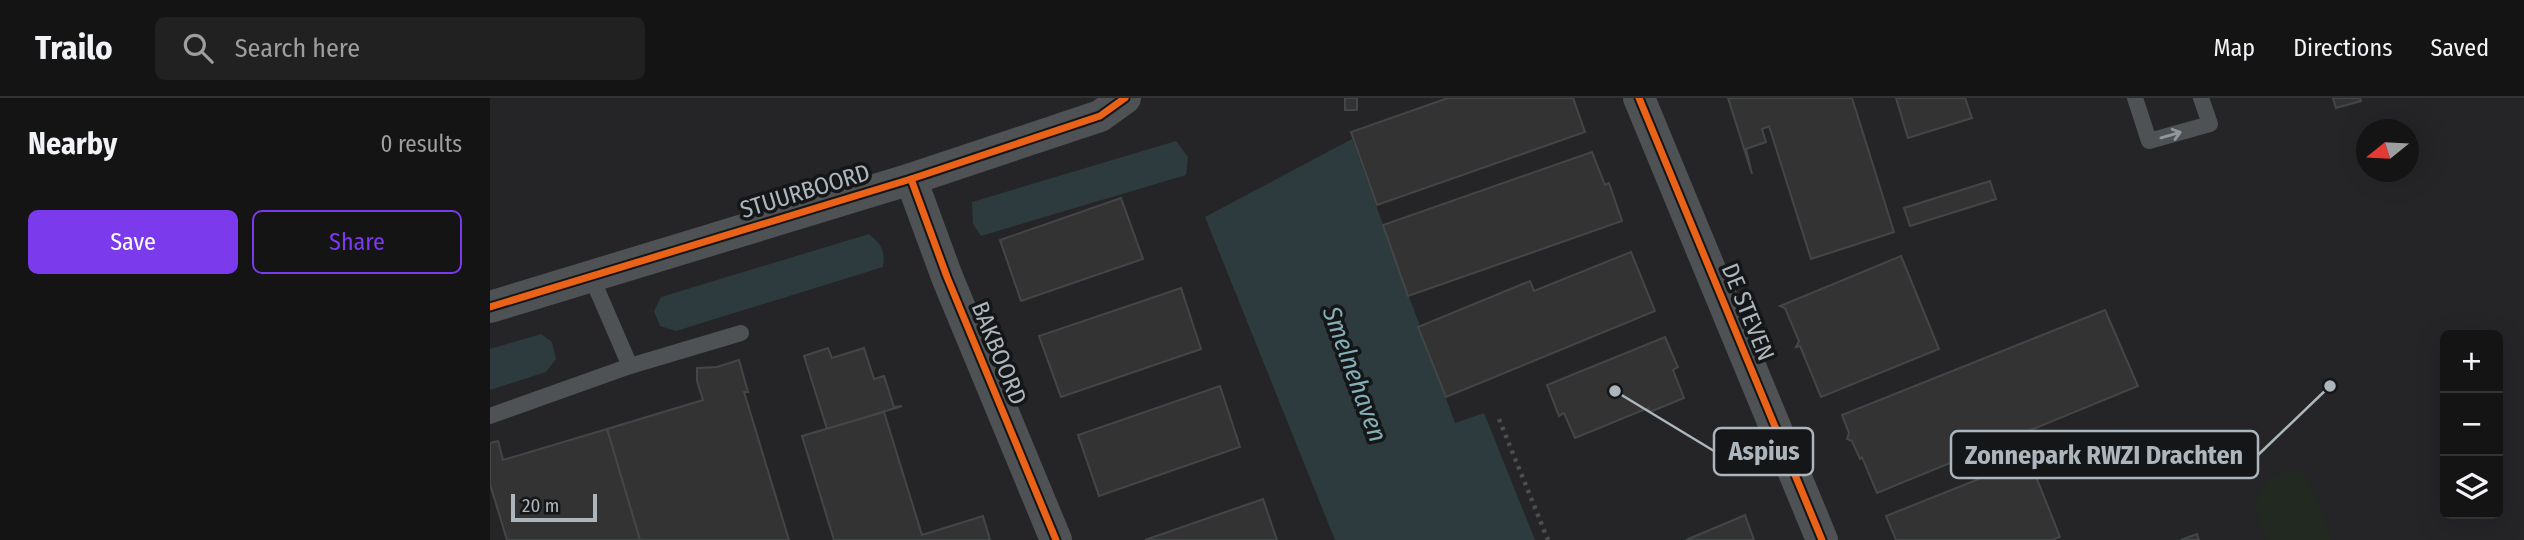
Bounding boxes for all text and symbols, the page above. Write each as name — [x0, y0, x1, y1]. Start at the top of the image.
search box — [155, 17, 645, 80]
text: Trailo — [35, 28, 113, 68]
icon: search — [179, 29, 217, 67]
text: Search here — [235, 33, 360, 64]
text: Map — [2214, 34, 2255, 62]
text: Directions — [2293, 34, 2392, 62]
text: Saved — [2430, 34, 2489, 62]
north arrow — [2356, 119, 2419, 182]
text: Nearby — [28, 126, 117, 162]
one-way arrow — [2160, 128, 2182, 141]
text: 0 results — [381, 130, 462, 158]
street label: STUURBOORD — [737, 158, 873, 224]
button: Save — [28, 210, 238, 274]
button: Share — [252, 210, 462, 274]
street label: DE STEVEN — [1716, 259, 1780, 365]
street label: BAKBOORD — [966, 297, 1032, 409]
water label: Smelnehaven — [1315, 301, 1393, 446]
map controls — [2440, 330, 2503, 519]
button: + — [2440, 330, 2503, 393]
button: − — [2440, 393, 2503, 456]
callout: Aspius — [1714, 428, 1813, 475]
callout: Zonnepark RWZI Drachten — [1951, 431, 2258, 478]
text: Aspius — [1727, 436, 1800, 467]
text: Zonnepark RWZI Drachten — [1965, 440, 2243, 471]
button: layers — [2440, 456, 2503, 519]
scale bar — [511, 491, 597, 523]
text: 20 m — [522, 494, 559, 517]

